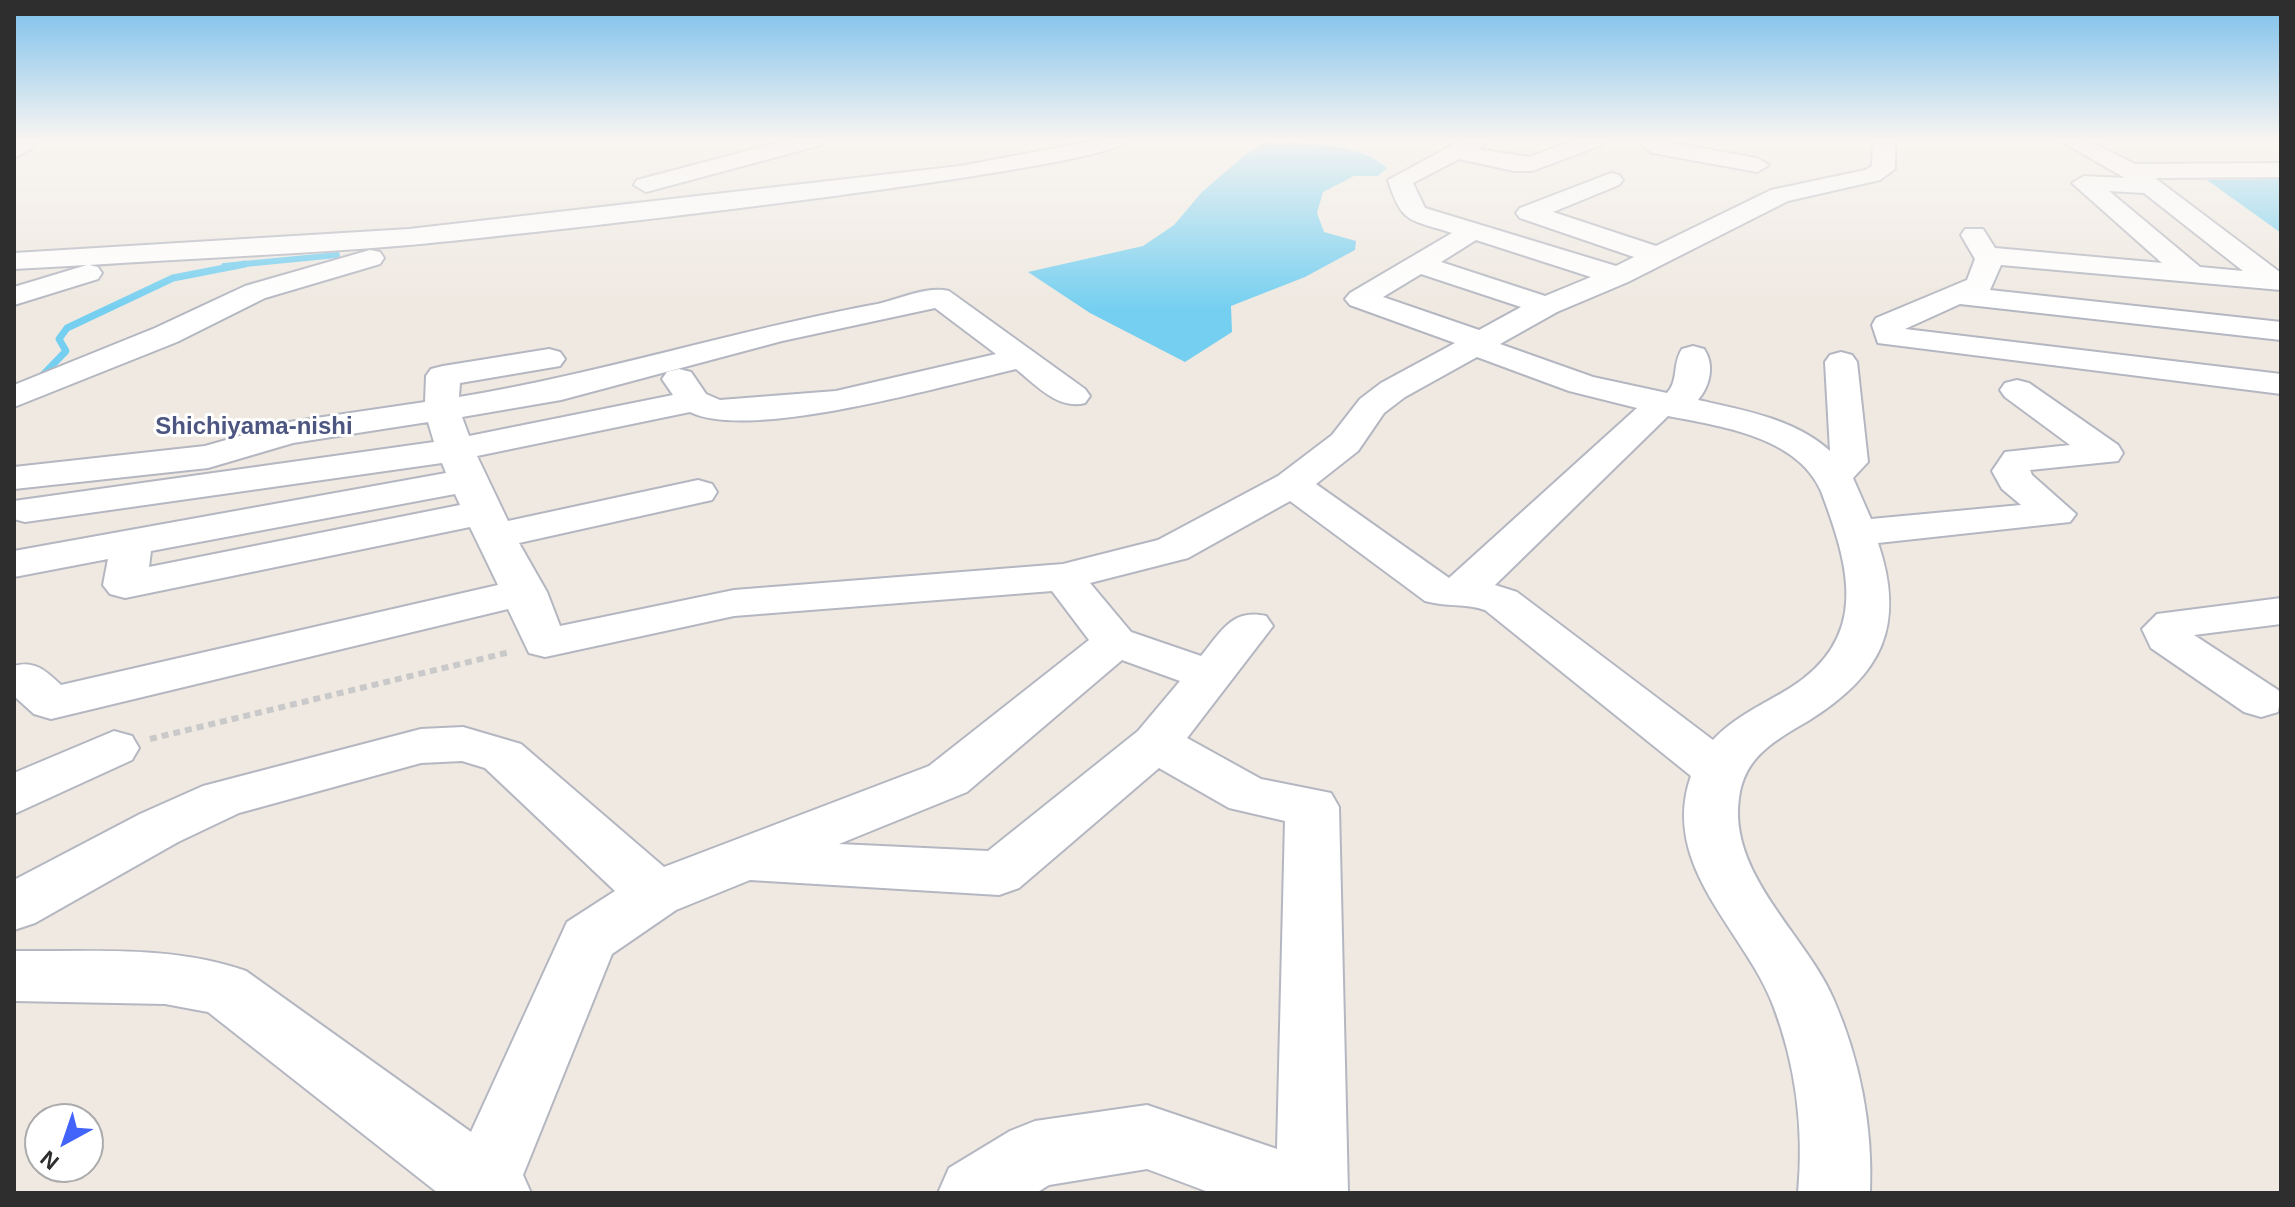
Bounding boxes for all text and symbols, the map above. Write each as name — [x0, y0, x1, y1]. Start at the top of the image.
district label: Shichiyama-nishi — [155, 413, 353, 441]
north arrow — [24, 1103, 104, 1183]
text: N — [35, 1146, 64, 1175]

